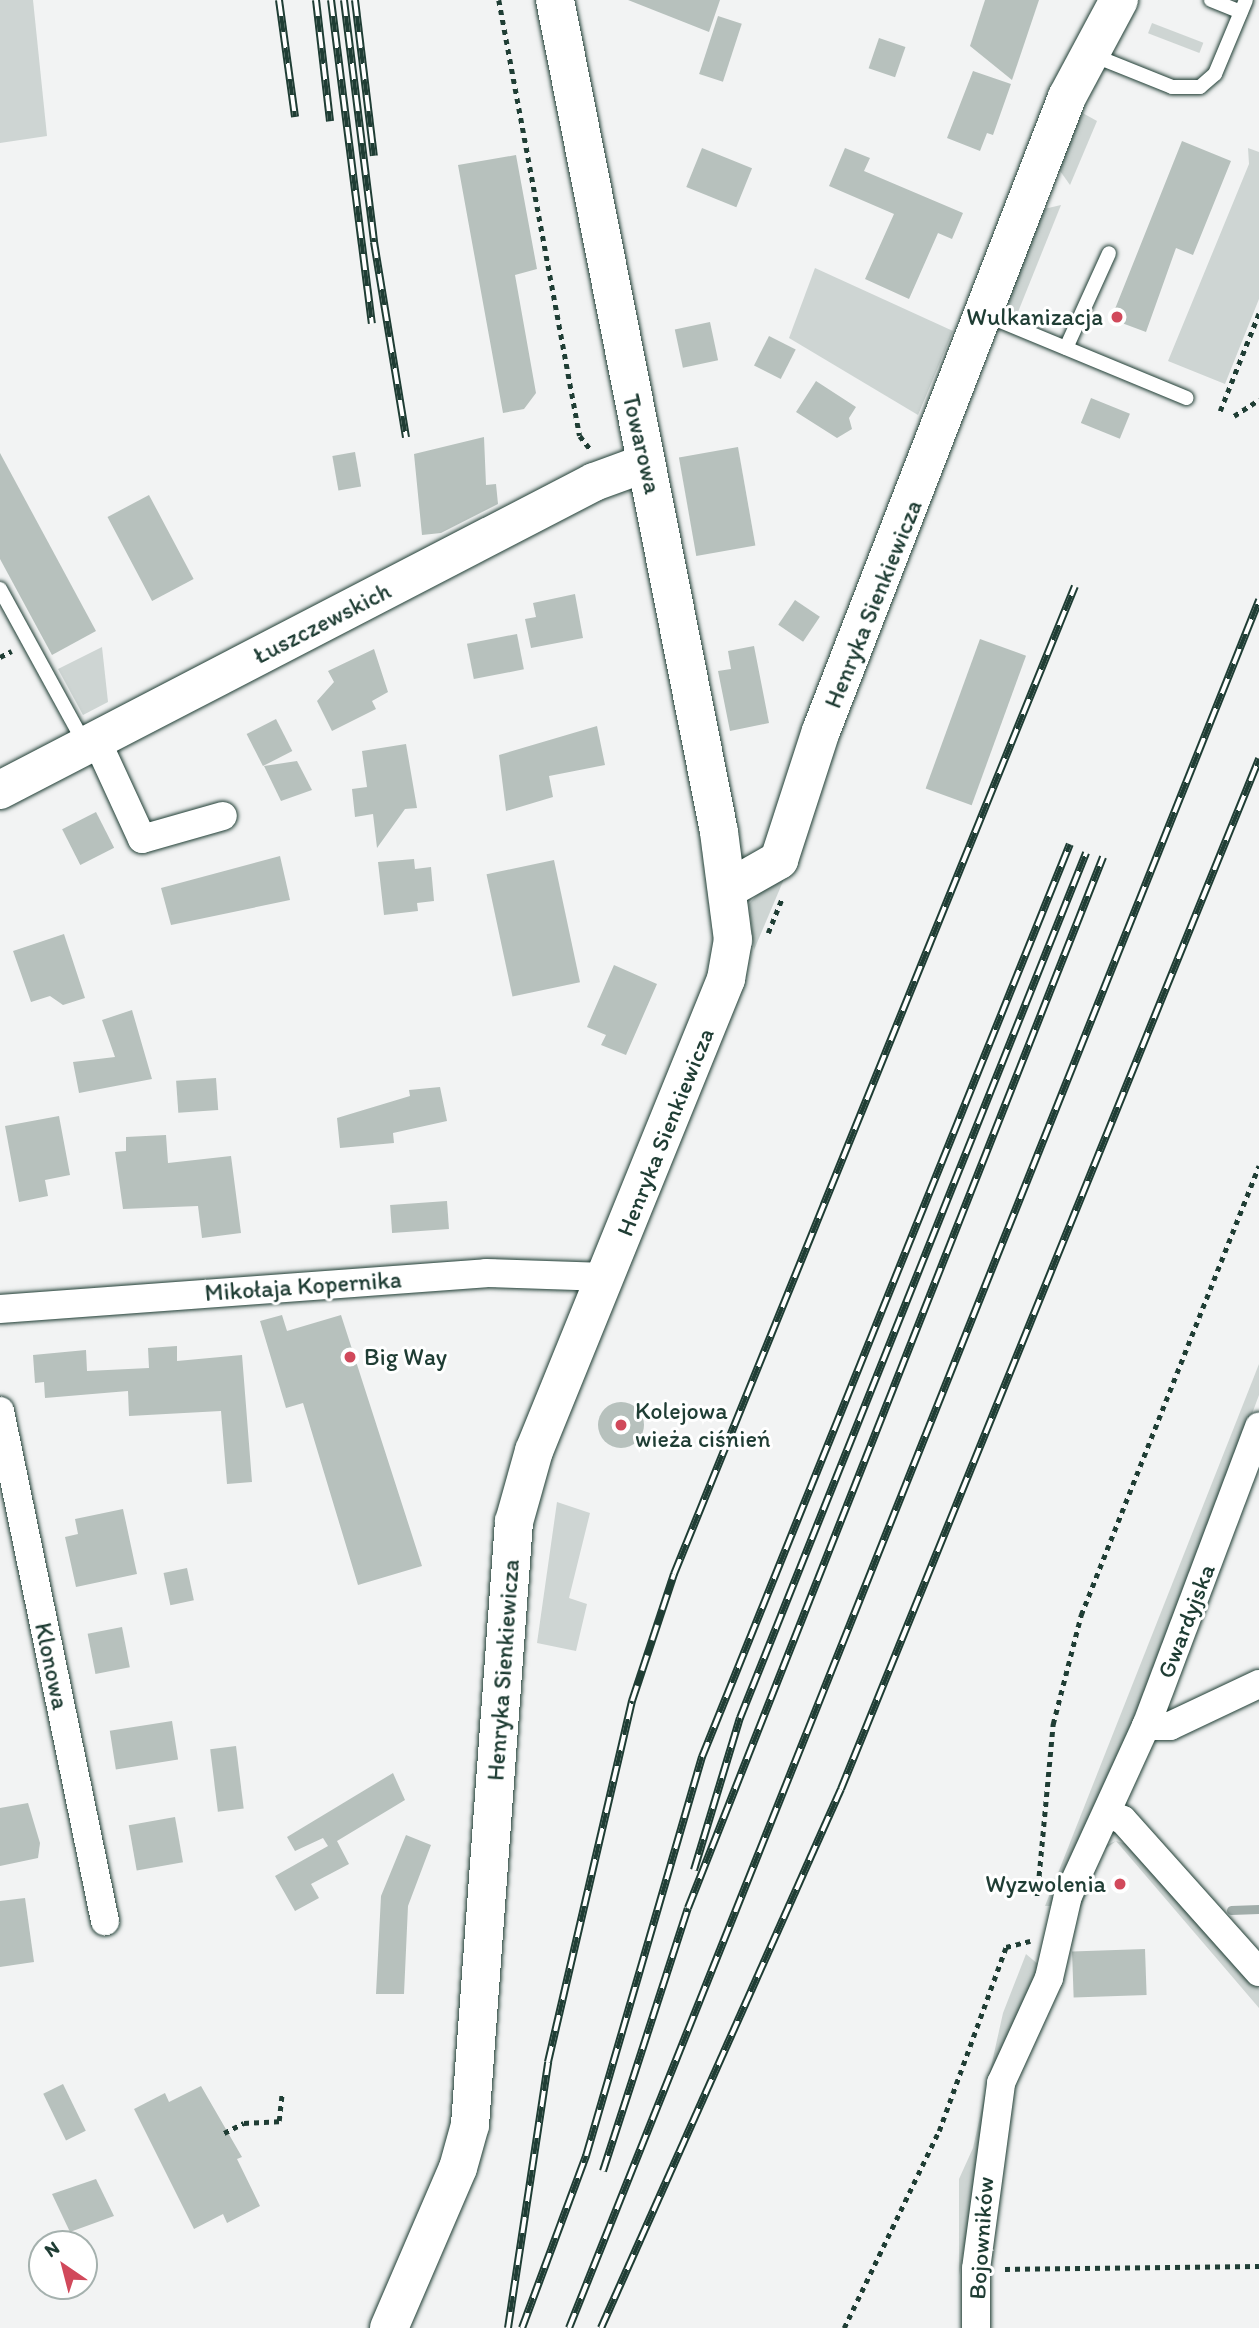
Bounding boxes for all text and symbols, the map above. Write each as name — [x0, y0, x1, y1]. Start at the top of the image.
place label: Wulkanizacja — [966, 303, 1103, 331]
marker: Wulkanizacja — [1109, 309, 1125, 325]
street label: Towarowa — [617, 391, 667, 497]
street label: Henryka Sienkiewicza — [818, 495, 928, 713]
street label: Łuszczewskich — [249, 576, 395, 670]
street label: Henryka Sienkiewicza — [610, 1023, 720, 1241]
street label: Mikołaja Kopernika — [203, 1265, 403, 1307]
place label: Big Way — [364, 1343, 447, 1371]
marker: Big Way — [342, 1349, 358, 1365]
place label: Kolejowa wieża ciśnień — [635, 1397, 770, 1453]
marker: Kolejowa wieża ciśnień — [613, 1417, 629, 1433]
street label: Henryka Sienkiewicza — [481, 1558, 525, 1782]
street label: Gwardyjska — [1151, 1560, 1221, 1682]
street label: Klonowa — [29, 1620, 75, 1712]
place label: Wyzwolenia — [985, 1870, 1106, 1898]
marker: Wyzwolenia — [1112, 1876, 1128, 1892]
street label: Bojowników — [962, 2176, 1000, 2300]
north arrow — [28, 2230, 98, 2300]
text: N — [40, 2236, 64, 2262]

